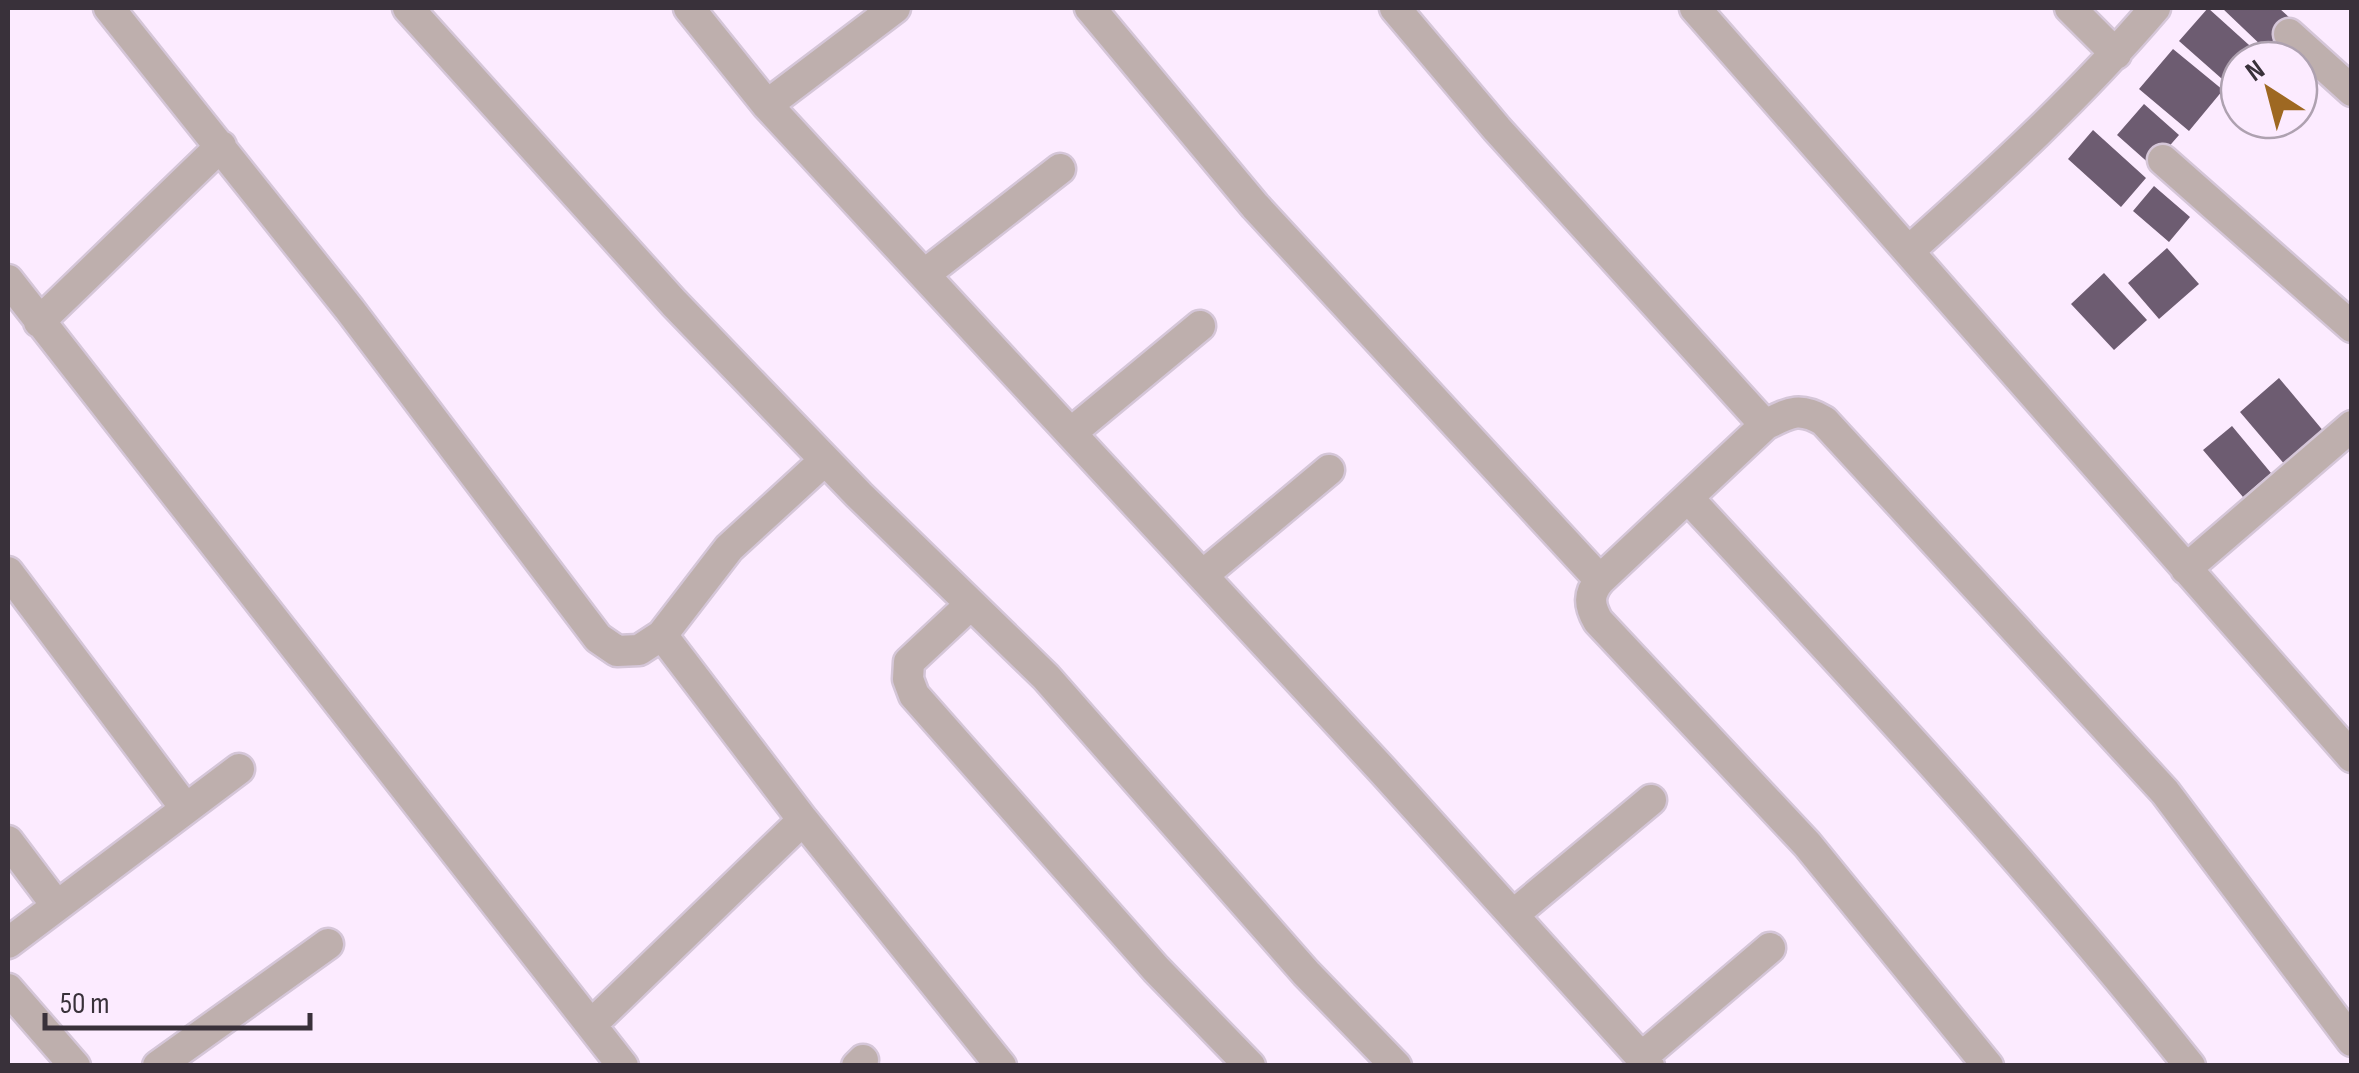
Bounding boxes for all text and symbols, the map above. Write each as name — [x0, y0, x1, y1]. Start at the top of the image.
north arrow — [2219, 40, 2319, 140]
text: N — [2239, 53, 2271, 89]
scale bar — [45, 968, 310, 1030]
text: 50 m — [60, 986, 109, 1022]

